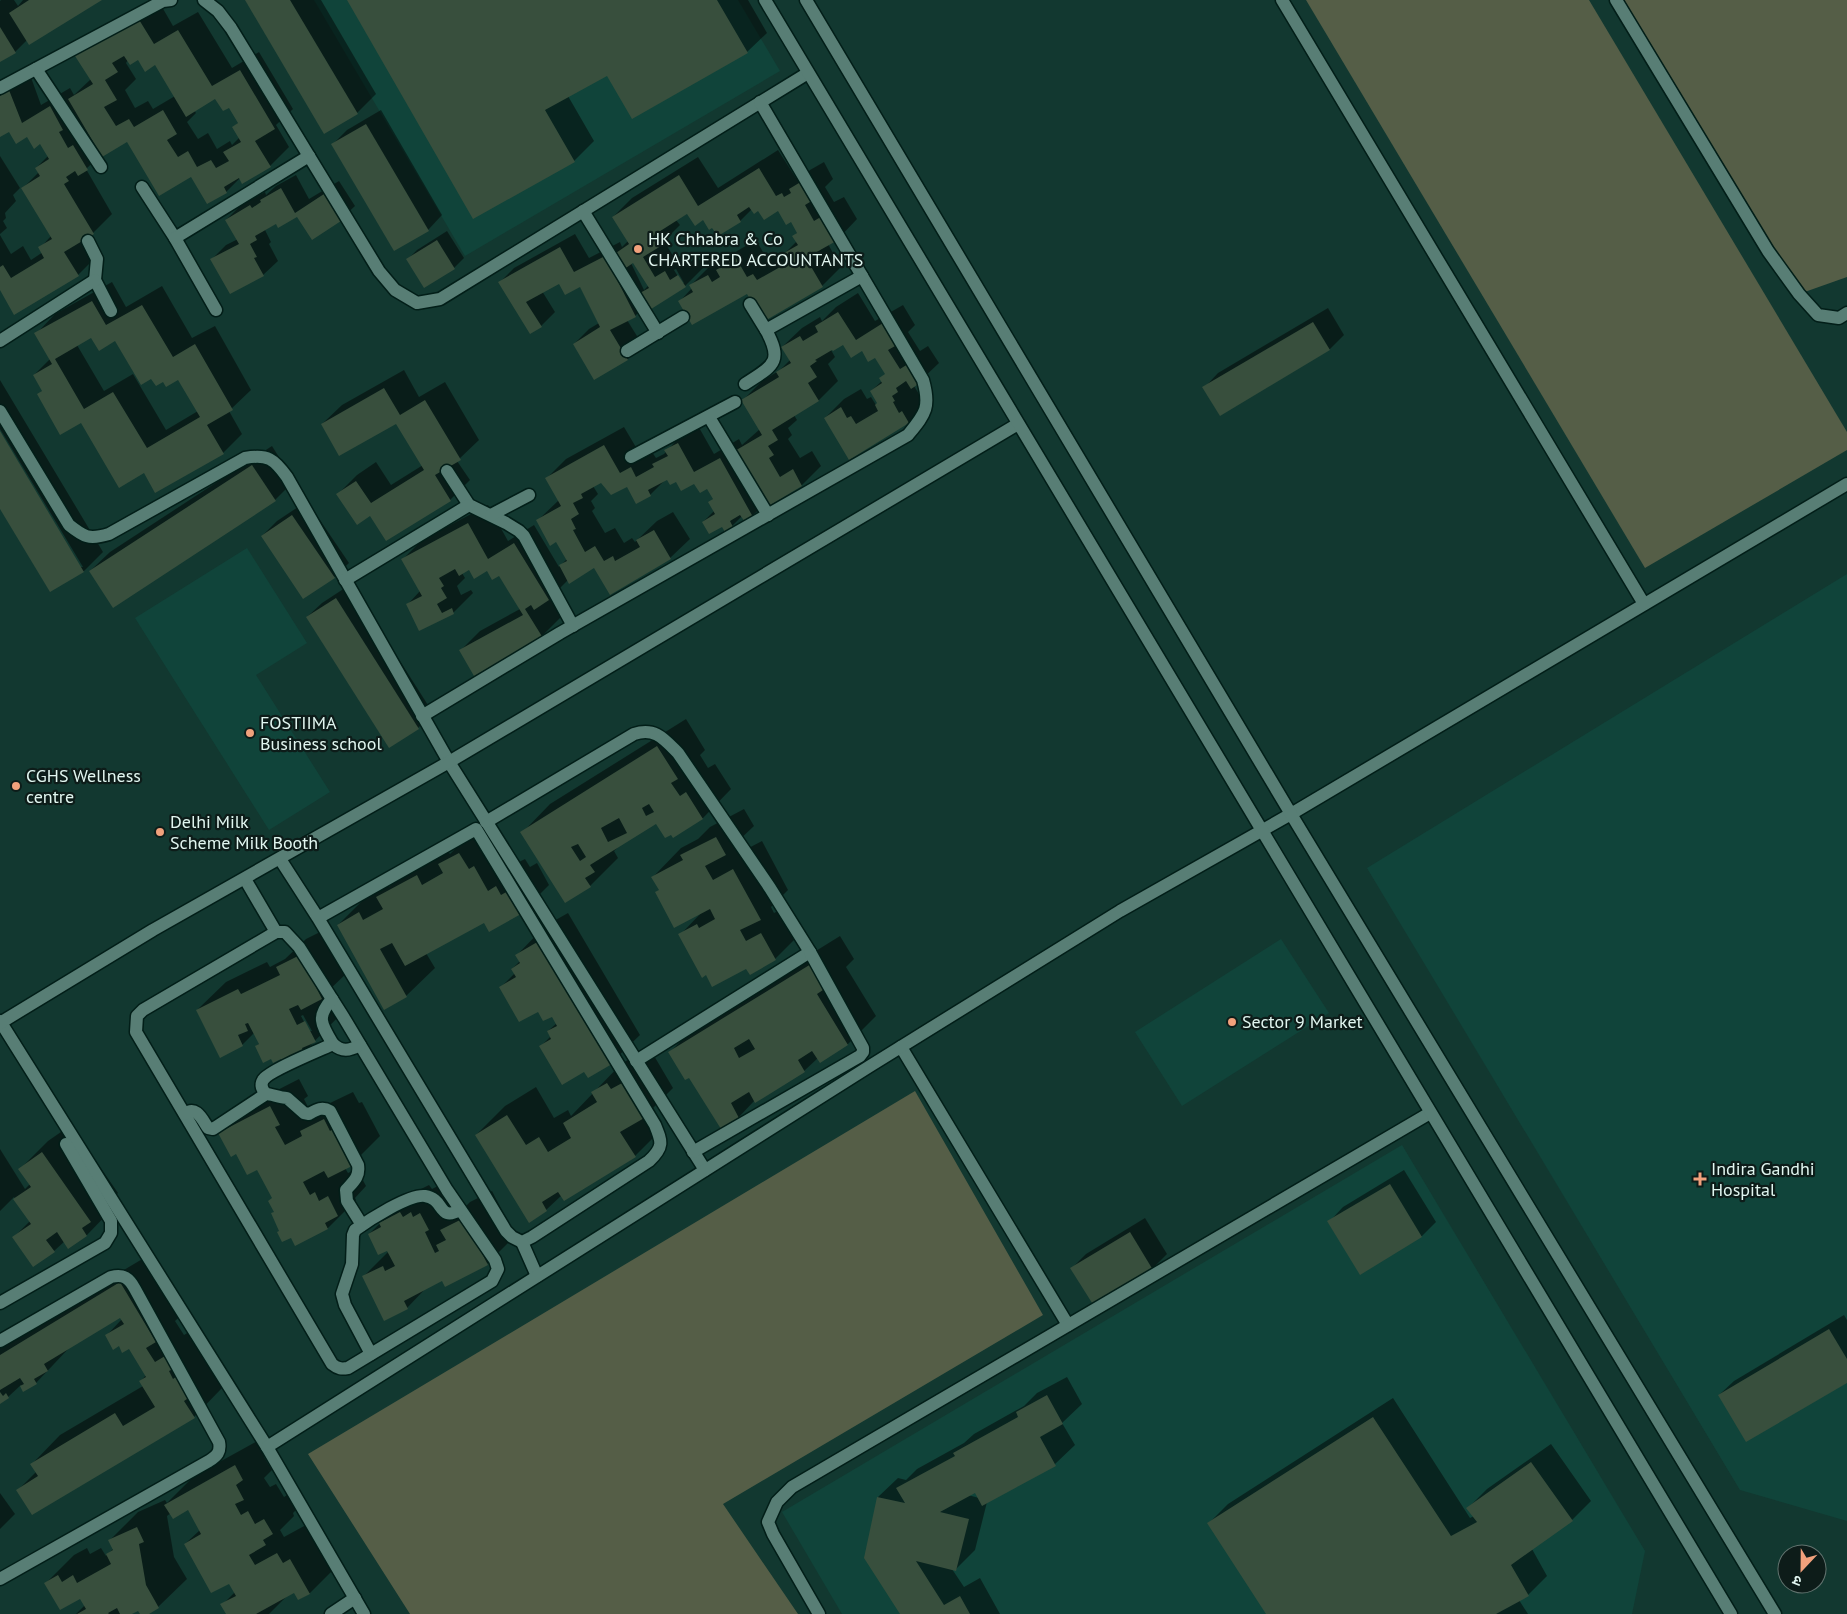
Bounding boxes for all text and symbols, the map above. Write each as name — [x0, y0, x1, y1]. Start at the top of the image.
place label: HK Chhabra & Co CHARTERED ACCOUNTANTS — [648, 227, 863, 271]
marker: HK Chhabra & Co CHARTERED ACCOUNTANTS — [632, 243, 644, 255]
place label: FOSTIIMA Business school — [260, 711, 382, 755]
marker: FOSTIIMA Business school — [244, 727, 256, 739]
place label: CGHS Wellness centre — [26, 764, 141, 808]
marker: CGHS Wellness centre — [10, 780, 22, 792]
place label: Delhi Milk Scheme Milk Booth — [170, 810, 318, 854]
marker: Delhi Milk Scheme Milk Booth — [154, 826, 166, 838]
place label: Sector 9 Market — [1242, 1010, 1363, 1033]
marker: Sector 9 Market — [1226, 1016, 1238, 1028]
place label: Indira Gandhi Hospital — [1711, 1157, 1815, 1201]
marker: Indira Gandhi Hospital — [1693, 1172, 1707, 1186]
north arrow — [1777, 1544, 1827, 1594]
text: उ — [1789, 1571, 1804, 1591]

